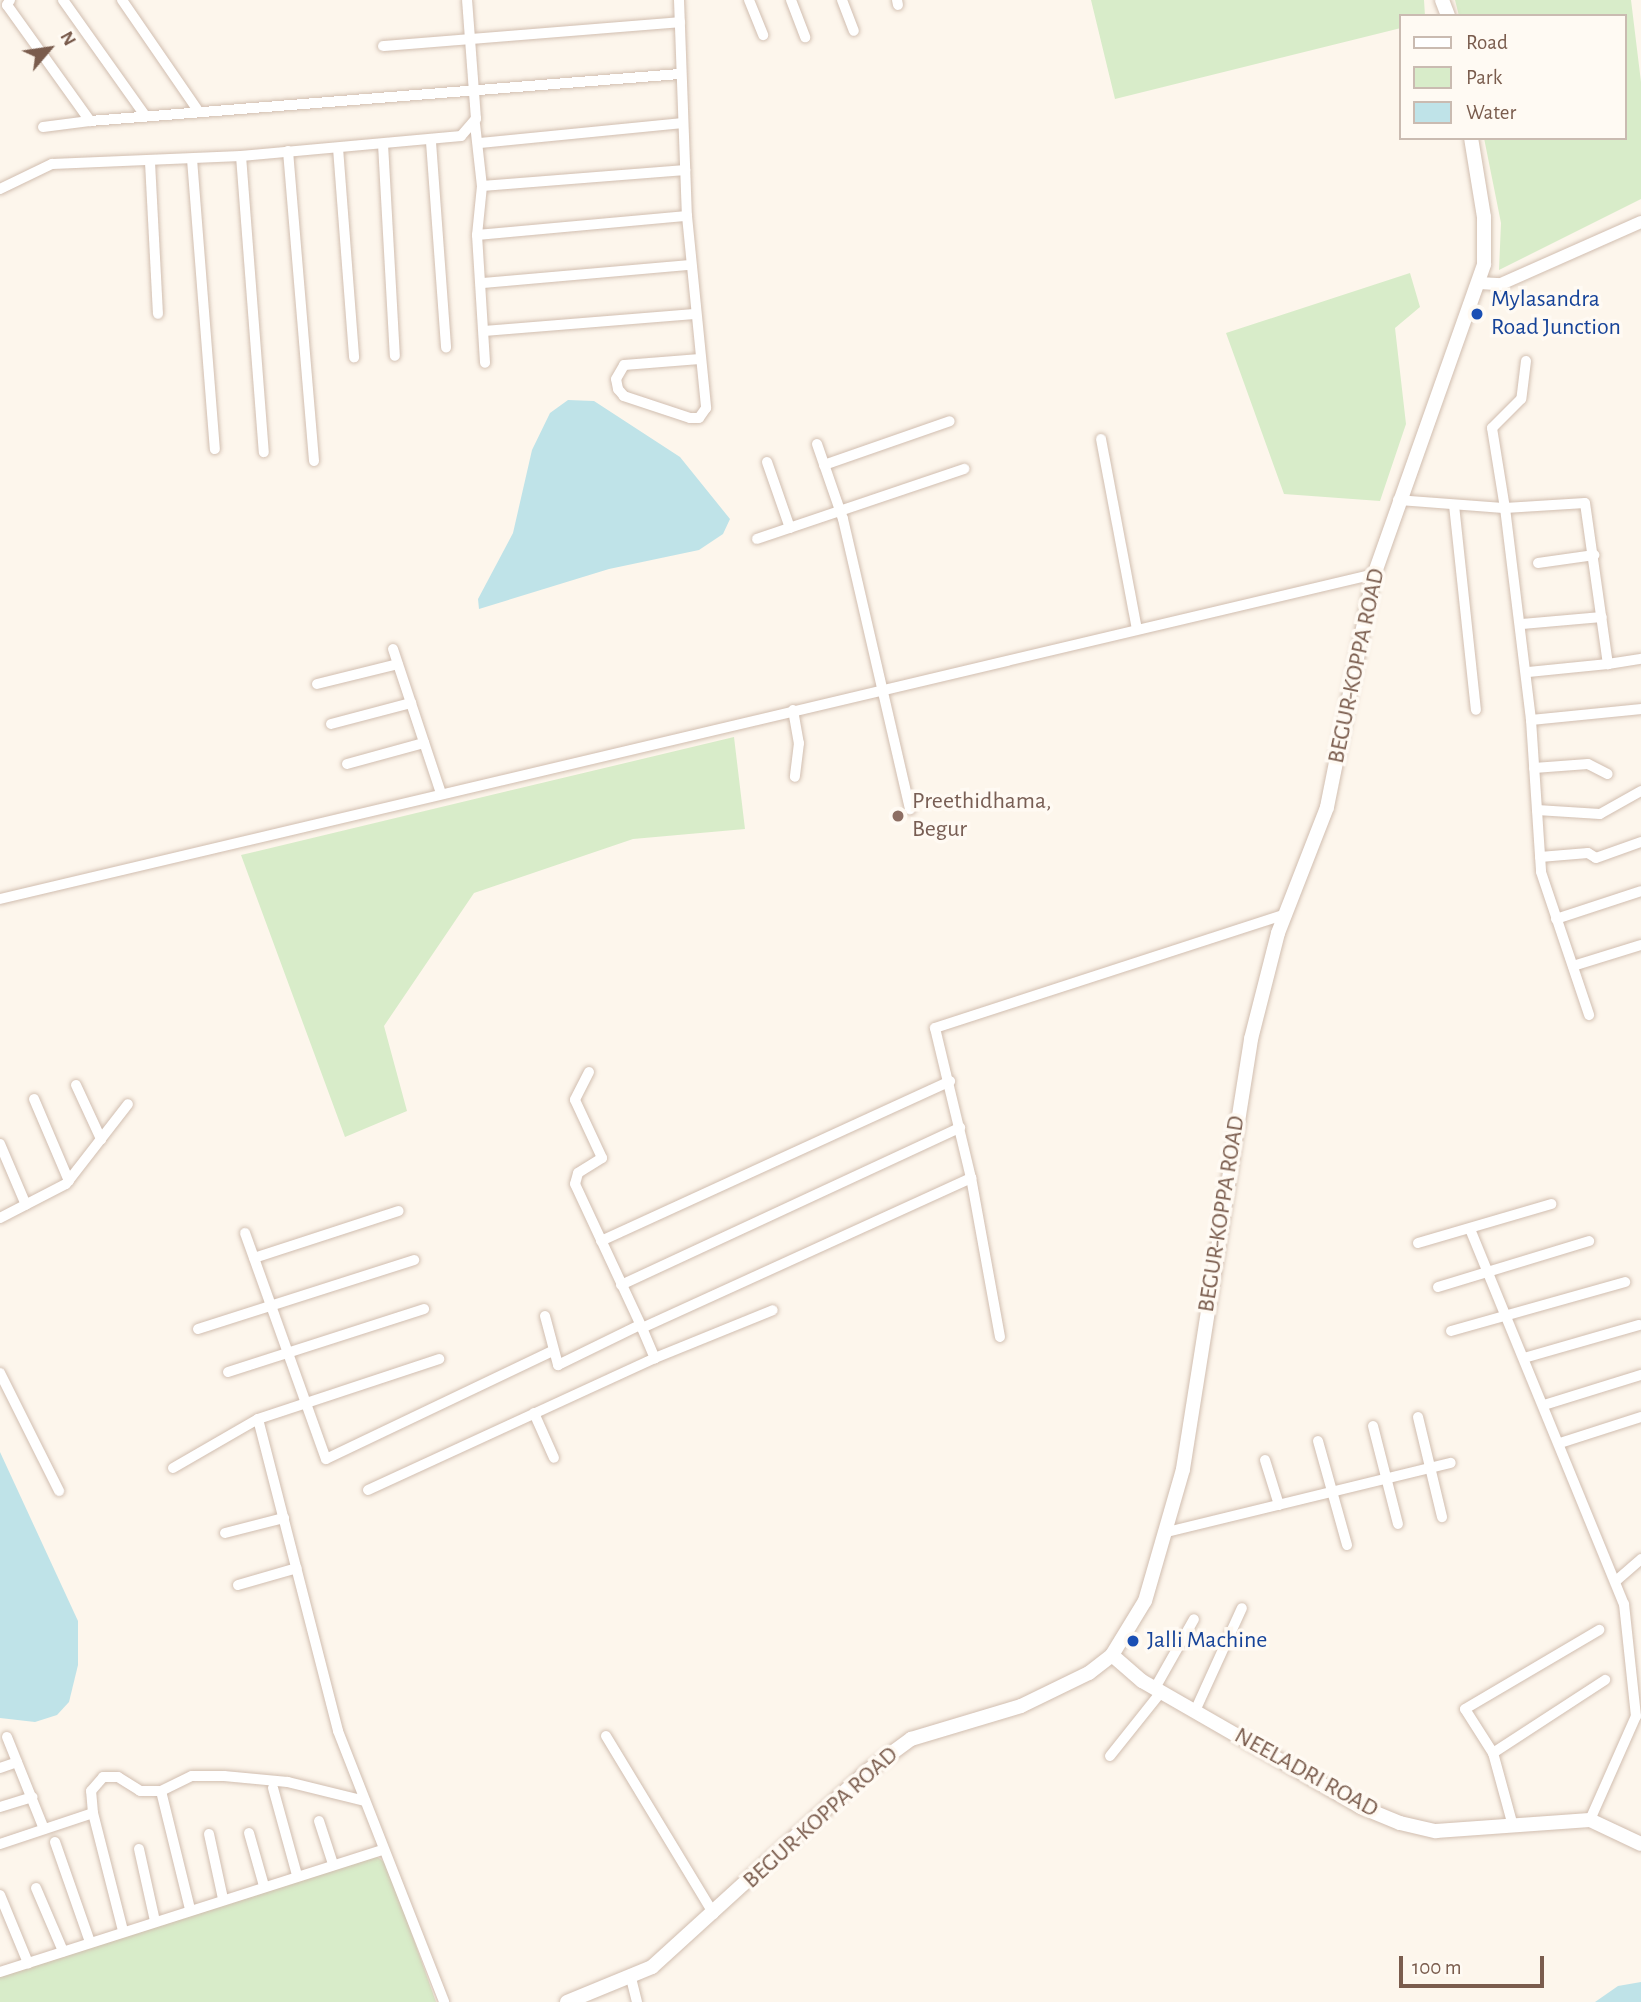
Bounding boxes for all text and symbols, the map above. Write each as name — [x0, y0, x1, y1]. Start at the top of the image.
north arrow — [14, 14, 84, 84]
legend — [1400, 14, 1627, 140]
text: N — [56, 28, 79, 49]
text: Road — [1466, 32, 1508, 53]
text: Park — [1466, 67, 1502, 88]
text: Water — [1466, 102, 1516, 123]
place label: Mylasandra Road Junction — [1491, 286, 1621, 342]
marker: Mylasandra Road Junction — [1469, 306, 1485, 322]
street label: BEGUR-KOPPA ROAD — [1322, 566, 1392, 766]
place label: Preethidhama, Begur — [912, 788, 1051, 844]
marker: Preethidhama, Begur — [890, 808, 906, 824]
street label: BEGUR-KOPPA ROAD — [1192, 1114, 1252, 1314]
place label: Jalli Machine — [1147, 1627, 1267, 1655]
marker: Jalli Machine — [1125, 1633, 1141, 1649]
street label: NEELADRI ROAD — [1229, 1722, 1383, 1824]
street label: BEGUR-KOPPA ROAD — [738, 1741, 904, 1895]
scale bar — [1403, 1942, 1548, 1986]
text: 100 m — [1412, 1957, 1462, 1978]

